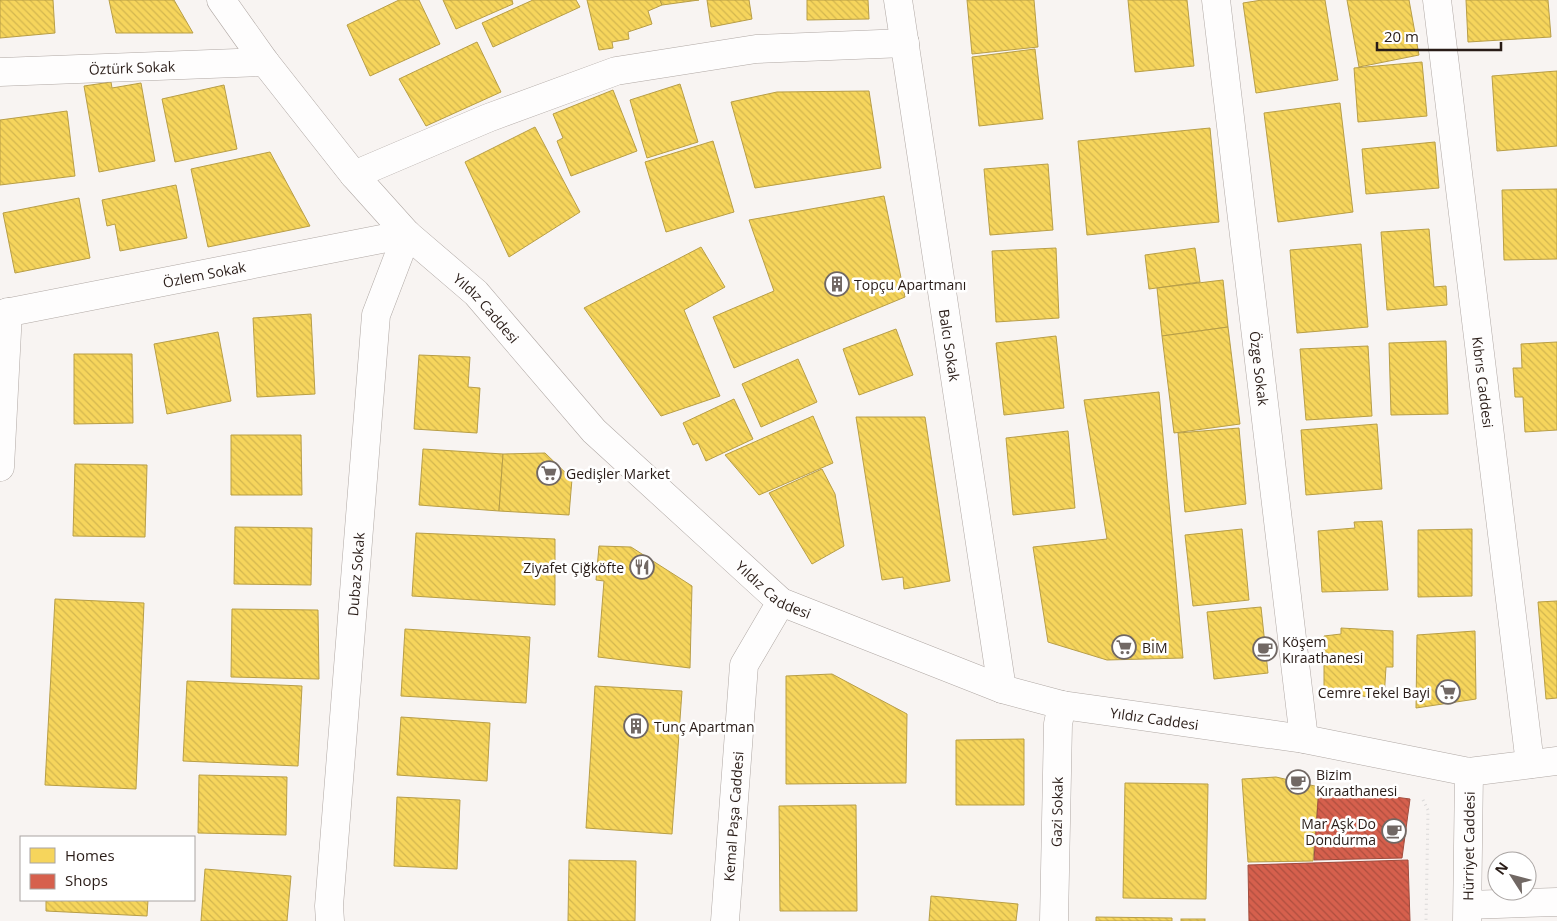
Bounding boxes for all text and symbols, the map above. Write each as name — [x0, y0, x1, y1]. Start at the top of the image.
scale bar — [1377, 20, 1501, 52]
text: 20 m — [1384, 26, 1419, 46]
street label: Öztürk Sokak — [88, 56, 176, 78]
street label: Özlem Sokak — [161, 256, 248, 291]
street label: Yıldız Caddesi — [450, 269, 524, 347]
building icon: Topçu Apartmanı — [824, 271, 850, 297]
place label: Topçu Apartmanı — [854, 275, 966, 294]
street label: Balcı Sokak — [935, 308, 965, 383]
street label: Özge Sokak — [1246, 330, 1274, 407]
street label: Kıbrıs Caddesi — [1469, 335, 1499, 429]
supermarket icon: Gedişler Market — [536, 460, 562, 486]
place label: Gedişler Market — [566, 464, 670, 483]
street label: Dubaz Sokak — [343, 531, 368, 617]
restaurant icon: Ziyafet Çiğköfte — [629, 554, 655, 580]
street label: Yıldız Caddesi — [732, 556, 814, 622]
place label: Ziyafet Çiğköfte — [523, 558, 624, 577]
place label: Köşem Kıraathanesi — [1282, 632, 1363, 667]
supermarket icon: BİM — [1111, 634, 1137, 660]
cafe icon: Köşem Kıraathanesi — [1252, 636, 1278, 662]
place label: BİM — [1142, 638, 1168, 657]
supermarket icon: Cemre Tekel Bayi — [1435, 679, 1461, 705]
place label: Cemre Tekel Bayi — [1318, 683, 1430, 702]
street label: Yıldız Caddesi — [1109, 702, 1200, 734]
building icon: Tunç Apartman — [623, 713, 649, 739]
place label: Tunç Apartman — [654, 717, 754, 736]
street label: Kemal Paşa Caddesi — [718, 750, 747, 882]
place label: Bizim Kıraathanesi — [1316, 765, 1397, 800]
cafe icon: Bizim Kıraathanesi — [1285, 769, 1311, 795]
street label: Gazi Sokak — [1046, 776, 1066, 847]
street label: Hürriyet Caddesi — [1458, 791, 1478, 901]
place label: Mar Aşk Do Dondurma — [1301, 814, 1376, 849]
cafe icon: Mar Aşk Do Dondurma — [1381, 818, 1407, 844]
legend — [20, 836, 195, 901]
text: Homes — [65, 845, 115, 865]
north arrow — [1487, 851, 1537, 901]
text: N — [1490, 858, 1512, 878]
text: Shops — [65, 870, 108, 890]

